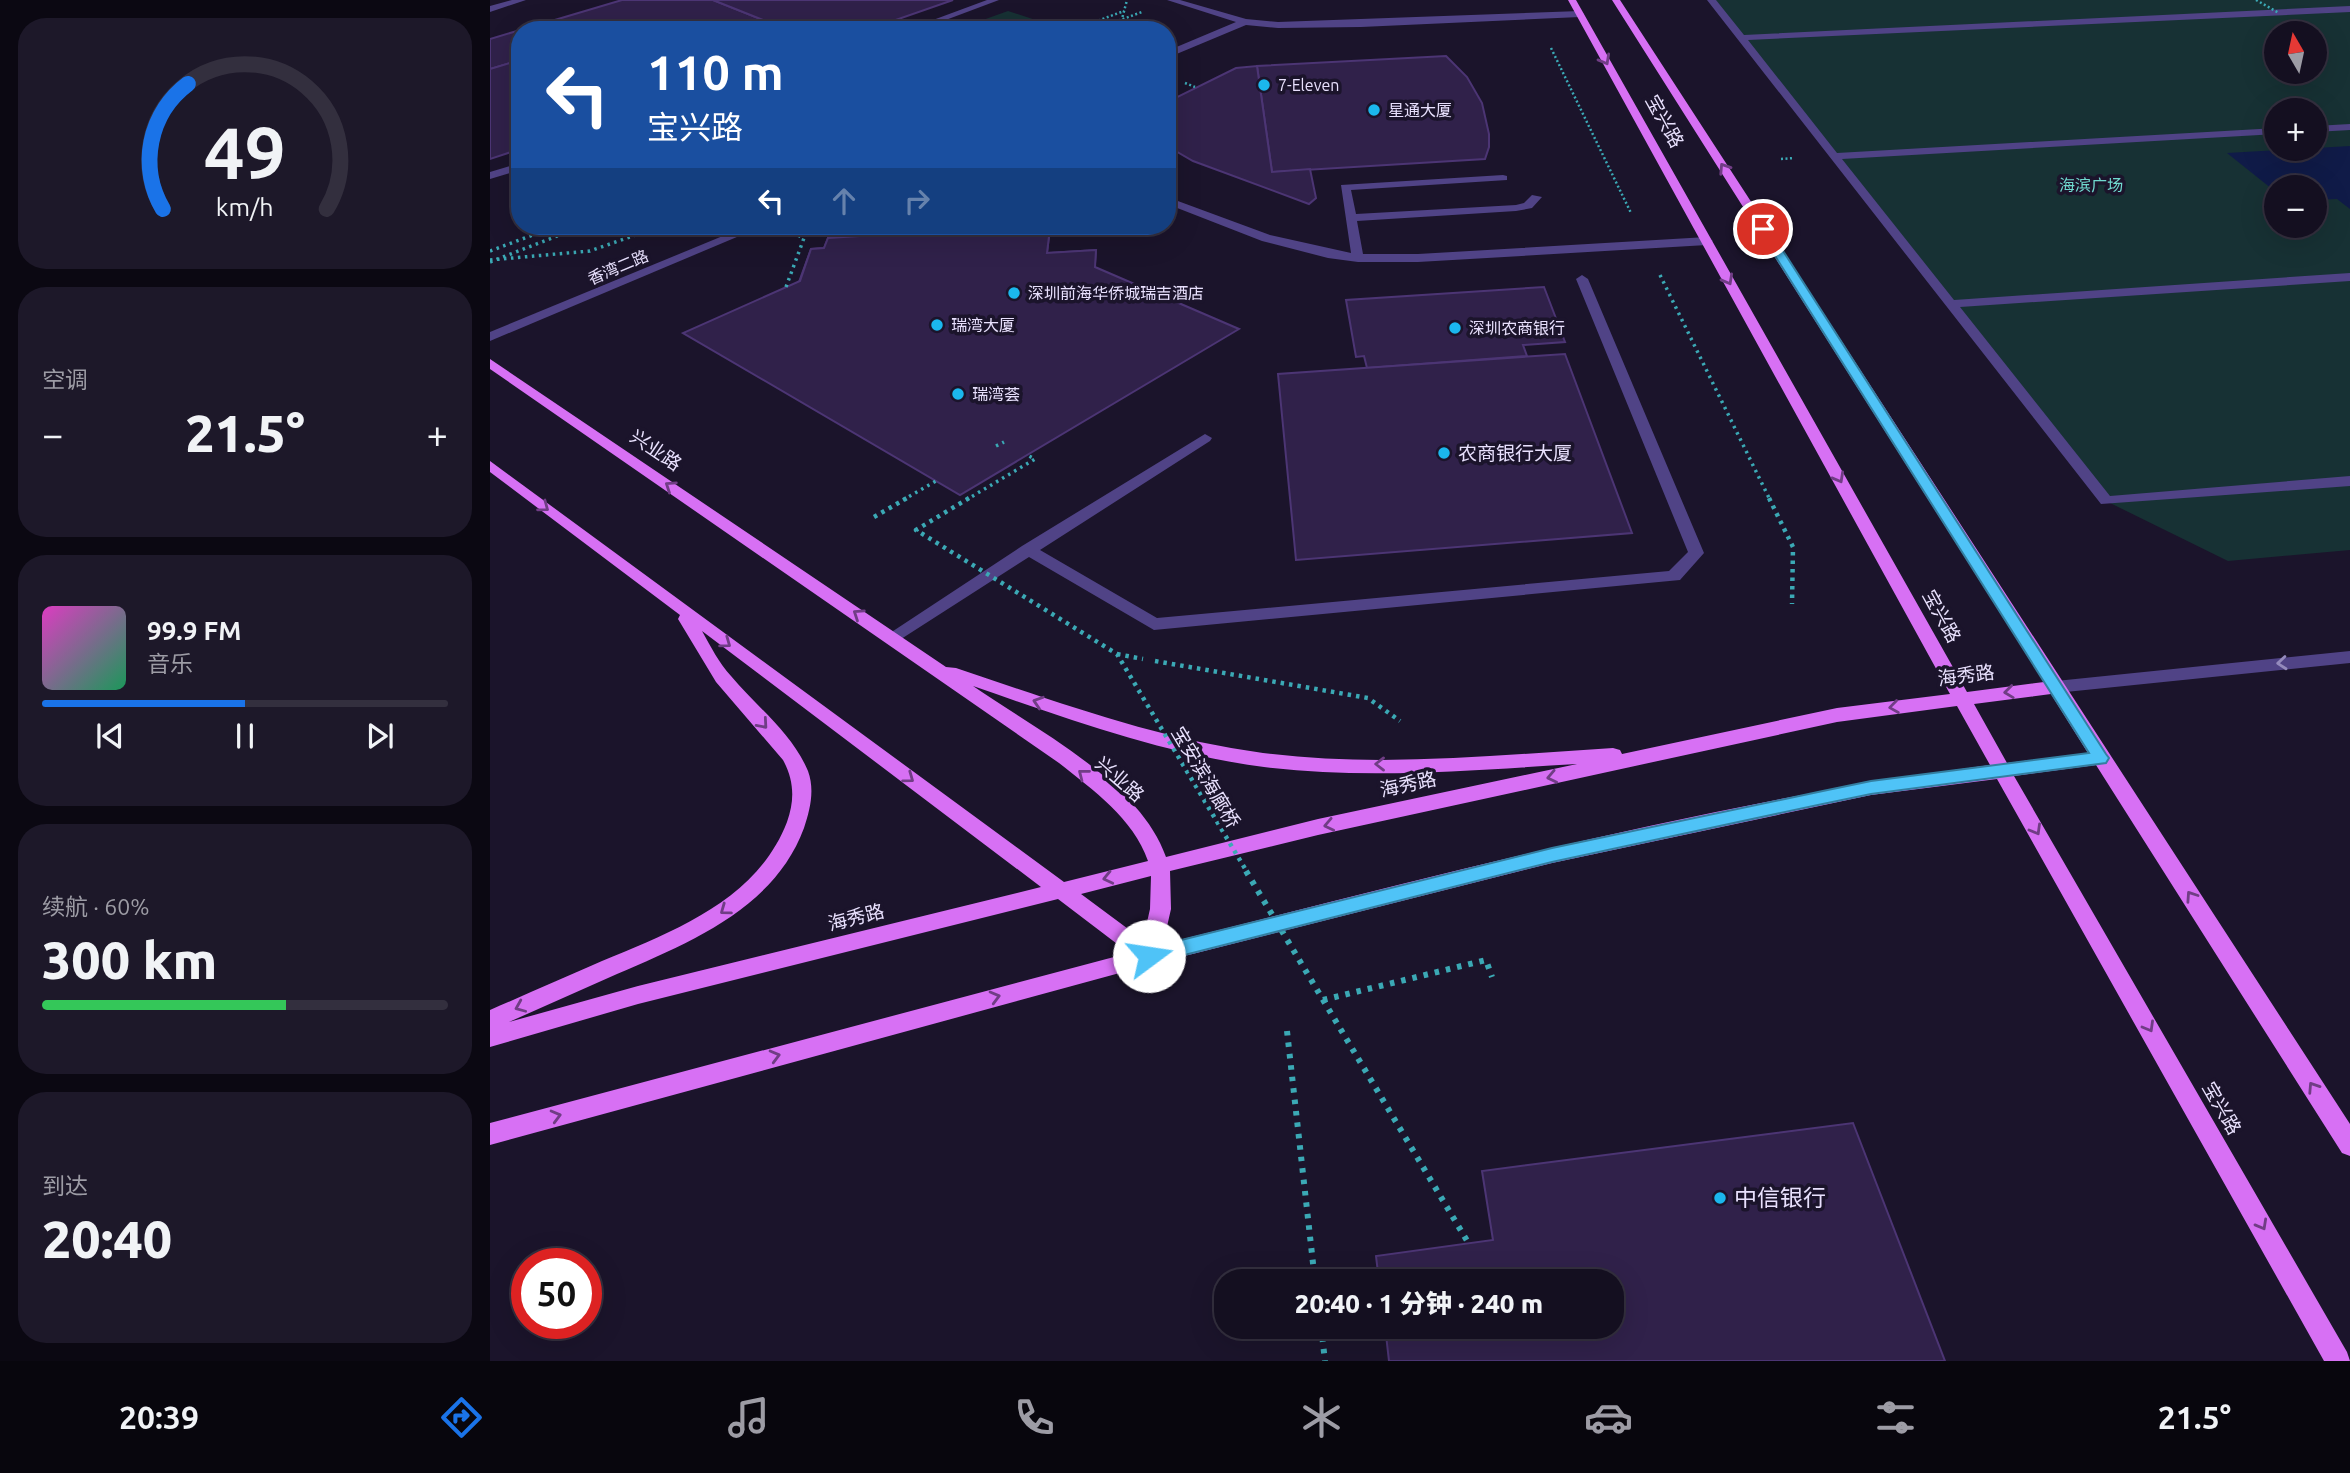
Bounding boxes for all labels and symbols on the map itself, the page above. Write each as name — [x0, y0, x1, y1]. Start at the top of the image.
north arrow — [2264, 21, 2328, 84]
one-way arrow — [1597, 52, 1610, 65]
place label: 7-Eleven — [1278, 76, 1339, 94]
marker: 7-Eleven — [1256, 77, 1272, 93]
street label: 宝兴路 — [1642, 91, 1688, 151]
place label: 星通大厦 — [1388, 101, 1452, 119]
marker: 星通大厦 — [1366, 102, 1382, 118]
one-way arrow — [1720, 163, 1733, 176]
park label: 海滨广场 — [2059, 176, 2123, 194]
pin — [1733, 199, 1793, 259]
street label: 香湾二路 — [585, 246, 651, 288]
one-way arrow — [1720, 272, 1733, 285]
place label: 深圳前海华侨城瑞吉酒店 — [1028, 284, 1204, 302]
marker: 深圳前海华侨城瑞吉酒店 — [1006, 285, 1022, 301]
place label: 瑞湾大厦 — [951, 316, 1015, 334]
marker: 瑞湾大厦 — [929, 317, 945, 333]
place label: 深圳农商银行 — [1469, 319, 1565, 337]
marker: 深圳农商银行 — [1447, 320, 1463, 336]
place label: 瑞湾荟 — [972, 385, 1020, 403]
marker: 瑞湾荟 — [950, 386, 966, 402]
street label: 兴业路 — [626, 425, 686, 475]
place label: 农商银行大厦 — [1458, 442, 1572, 464]
marker: 农商银行大厦 — [1436, 445, 1452, 461]
one-way arrow — [1831, 471, 1844, 483]
one-way arrow — [665, 481, 678, 494]
one-way arrow — [537, 498, 549, 511]
street label: 宝兴路 — [1919, 586, 1965, 646]
one-way arrow — [853, 610, 866, 622]
one-way arrow — [718, 635, 731, 648]
one-way arrow — [2276, 656, 2288, 671]
street label: 海秀路 — [1936, 661, 1996, 689]
one-way arrow — [2003, 685, 2015, 700]
one-way arrow — [1033, 695, 1045, 710]
one-way arrow — [1888, 699, 1900, 714]
one-way arrow — [755, 716, 767, 729]
street label: 宝安滨海廊桥 — [1167, 722, 1245, 832]
street label: 兴业路 — [1091, 752, 1149, 806]
one-way arrow — [1375, 756, 1385, 772]
street label: 海秀路 — [1378, 767, 1438, 801]
one-way arrow — [1546, 768, 1558, 783]
one-way arrow — [902, 770, 914, 782]
one-way arrow — [1078, 770, 1091, 782]
one-way arrow — [1323, 816, 1335, 831]
one-way arrow — [2028, 822, 2041, 835]
one-way arrow — [1102, 870, 1114, 884]
one-way arrow — [2186, 891, 2199, 904]
street label: 海秀路 — [826, 899, 886, 935]
one-way arrow — [720, 902, 733, 914]
position arrow — [1112, 919, 1186, 993]
one-way arrow — [989, 991, 1001, 1005]
one-way arrow — [515, 999, 527, 1013]
one-way arrow — [2141, 1019, 2154, 1032]
one-way arrow — [769, 1049, 781, 1064]
street label: 宝兴路 — [2198, 1078, 2246, 1138]
one-way arrow — [2309, 1082, 2322, 1095]
one-way arrow — [550, 1109, 562, 1124]
place label: 中信银行 — [1734, 1185, 1826, 1210]
marker: 中信银行 — [1712, 1190, 1728, 1206]
one-way arrow — [2254, 1218, 2267, 1230]
speed limit sign: 50 — [511, 1248, 602, 1339]

